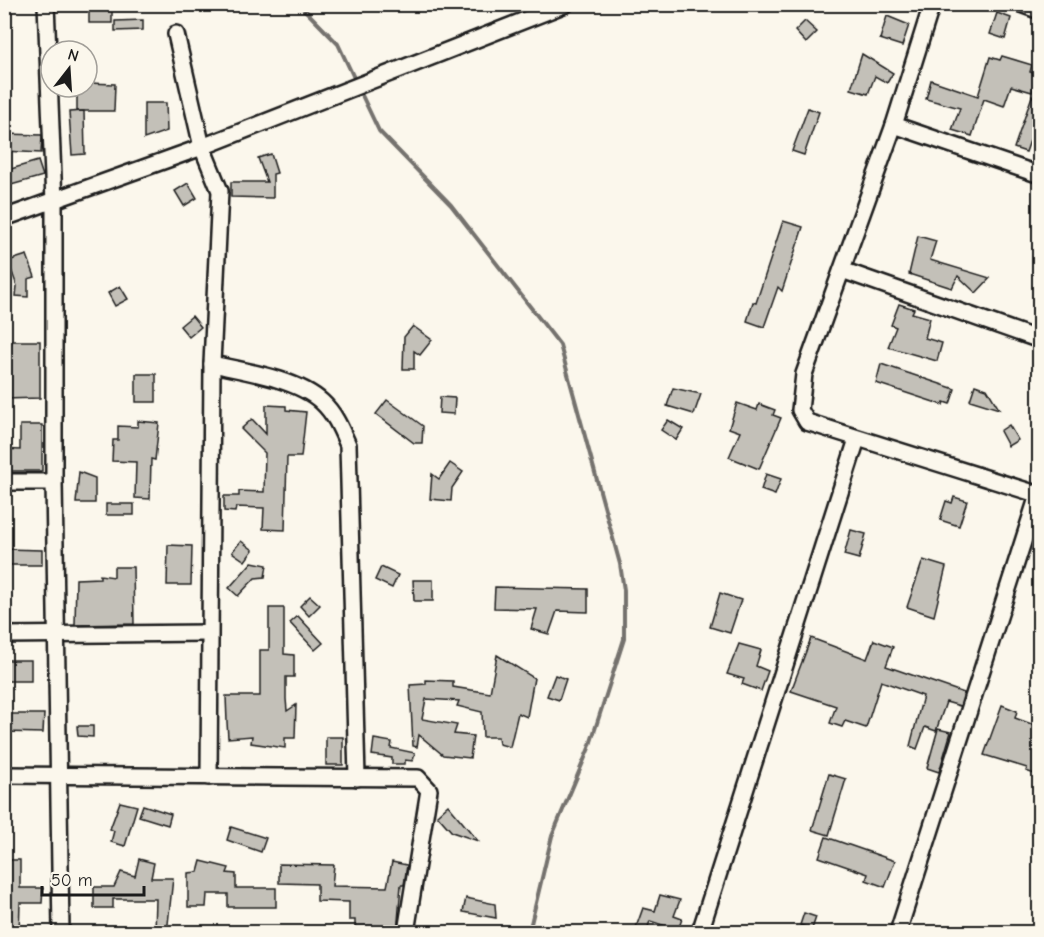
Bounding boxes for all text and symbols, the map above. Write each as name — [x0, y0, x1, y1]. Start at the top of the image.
north arrow — [39, 39, 99, 99]
text: N — [65, 45, 81, 66]
scale bar — [42, 859, 144, 897]
text: 50 m — [51, 870, 93, 891]

